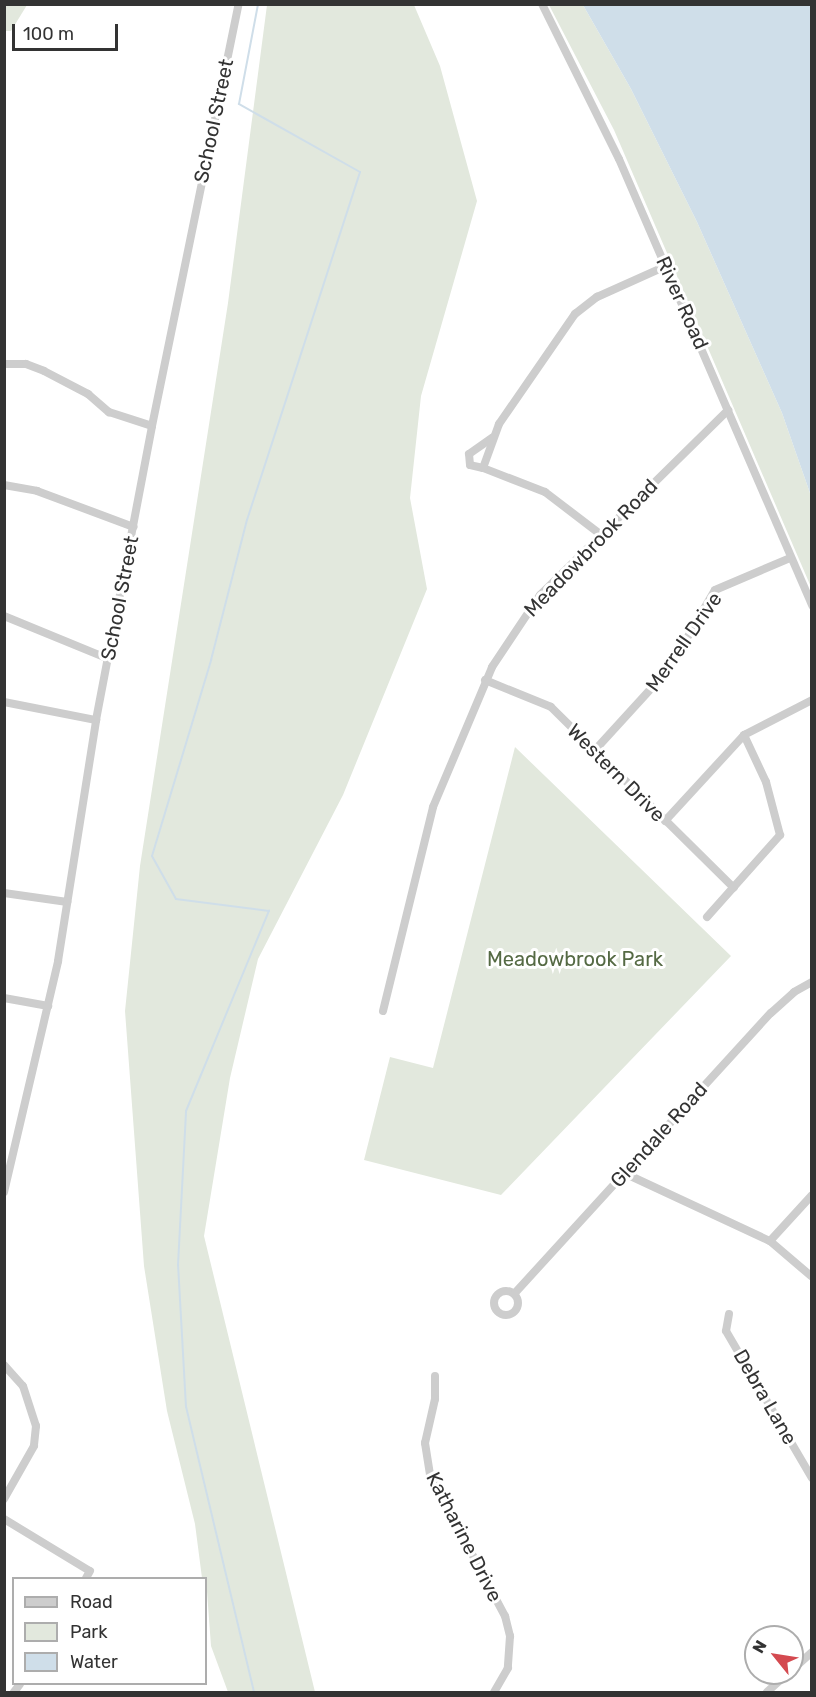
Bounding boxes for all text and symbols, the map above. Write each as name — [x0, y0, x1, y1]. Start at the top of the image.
scale bar — [15, 12, 122, 50]
text: 100 m — [23, 23, 74, 45]
street label: School Street — [189, 57, 239, 185]
street label: River Road — [651, 253, 713, 353]
street label: Meadowbrook Road — [519, 474, 663, 622]
street label: School Street — [96, 534, 144, 662]
street label: Merrell Drive — [641, 588, 727, 696]
street label: Western Drive — [562, 719, 670, 827]
park label: Meadowbrook Park — [487, 947, 663, 971]
street label: Glendale Road — [606, 1078, 712, 1192]
street label: Debra Lane — [728, 1345, 802, 1449]
street label: Katharine Drive — [421, 1468, 507, 1606]
legend — [12, 1577, 207, 1685]
text: Road — [70, 1591, 113, 1613]
text: Park — [70, 1621, 107, 1643]
north arrow — [744, 1625, 804, 1685]
text: N — [749, 1637, 771, 1656]
text: Water — [70, 1651, 118, 1673]

